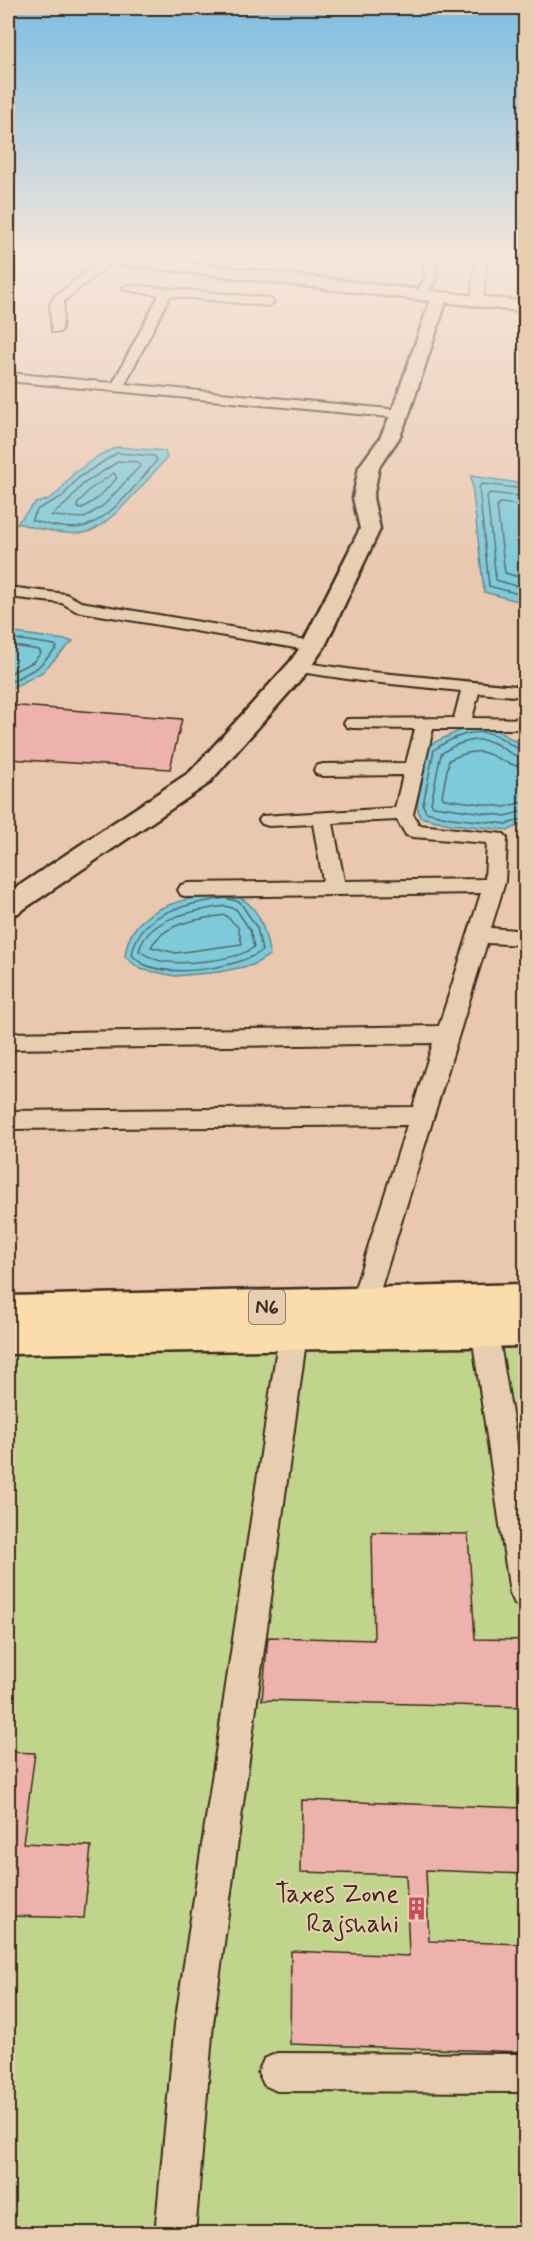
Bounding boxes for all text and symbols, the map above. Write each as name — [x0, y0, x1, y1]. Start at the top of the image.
road number: N6 — [249, 1290, 285, 1324]
place label: Taxes Zone Rajshahi — [275, 1878, 399, 1942]
building icon: Taxes Zone Rajshahi — [404, 1895, 430, 1921]

